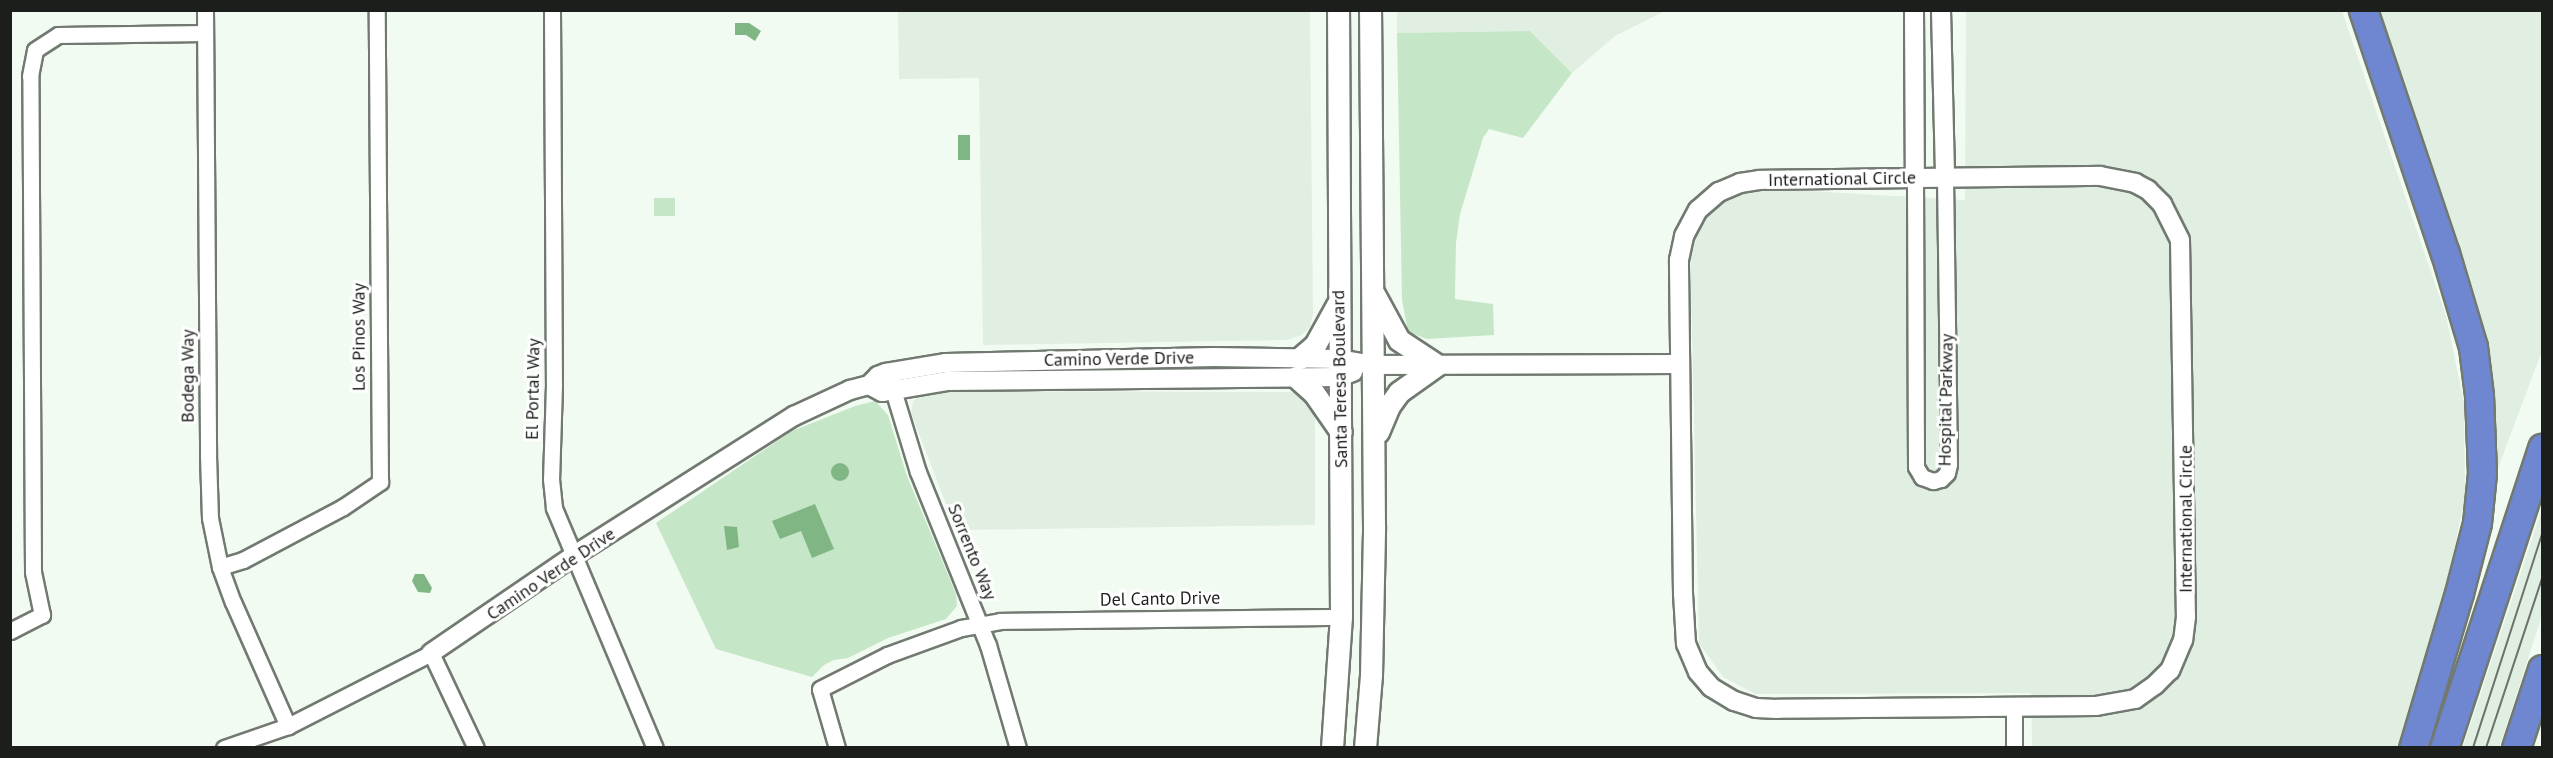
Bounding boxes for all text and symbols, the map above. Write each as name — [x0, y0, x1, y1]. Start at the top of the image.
street label: International Circle — [1768, 167, 1916, 191]
street label: Los Pinos Way — [348, 283, 370, 391]
street label: Santa Teresa Boulevard — [1328, 289, 1352, 469]
street label: Bodega Way — [177, 329, 199, 423]
street label: Hospital Parkway — [1934, 334, 1958, 466]
street label: El Portal Way — [521, 338, 545, 440]
street label: Camino Verde Drive — [1043, 347, 1195, 371]
street label: International Circle — [2175, 445, 2197, 593]
street label: Sorrento Way — [943, 501, 1001, 603]
street label: Camino Verde Drive — [482, 523, 620, 625]
street label: Del Canto Drive — [1100, 587, 1220, 611]

